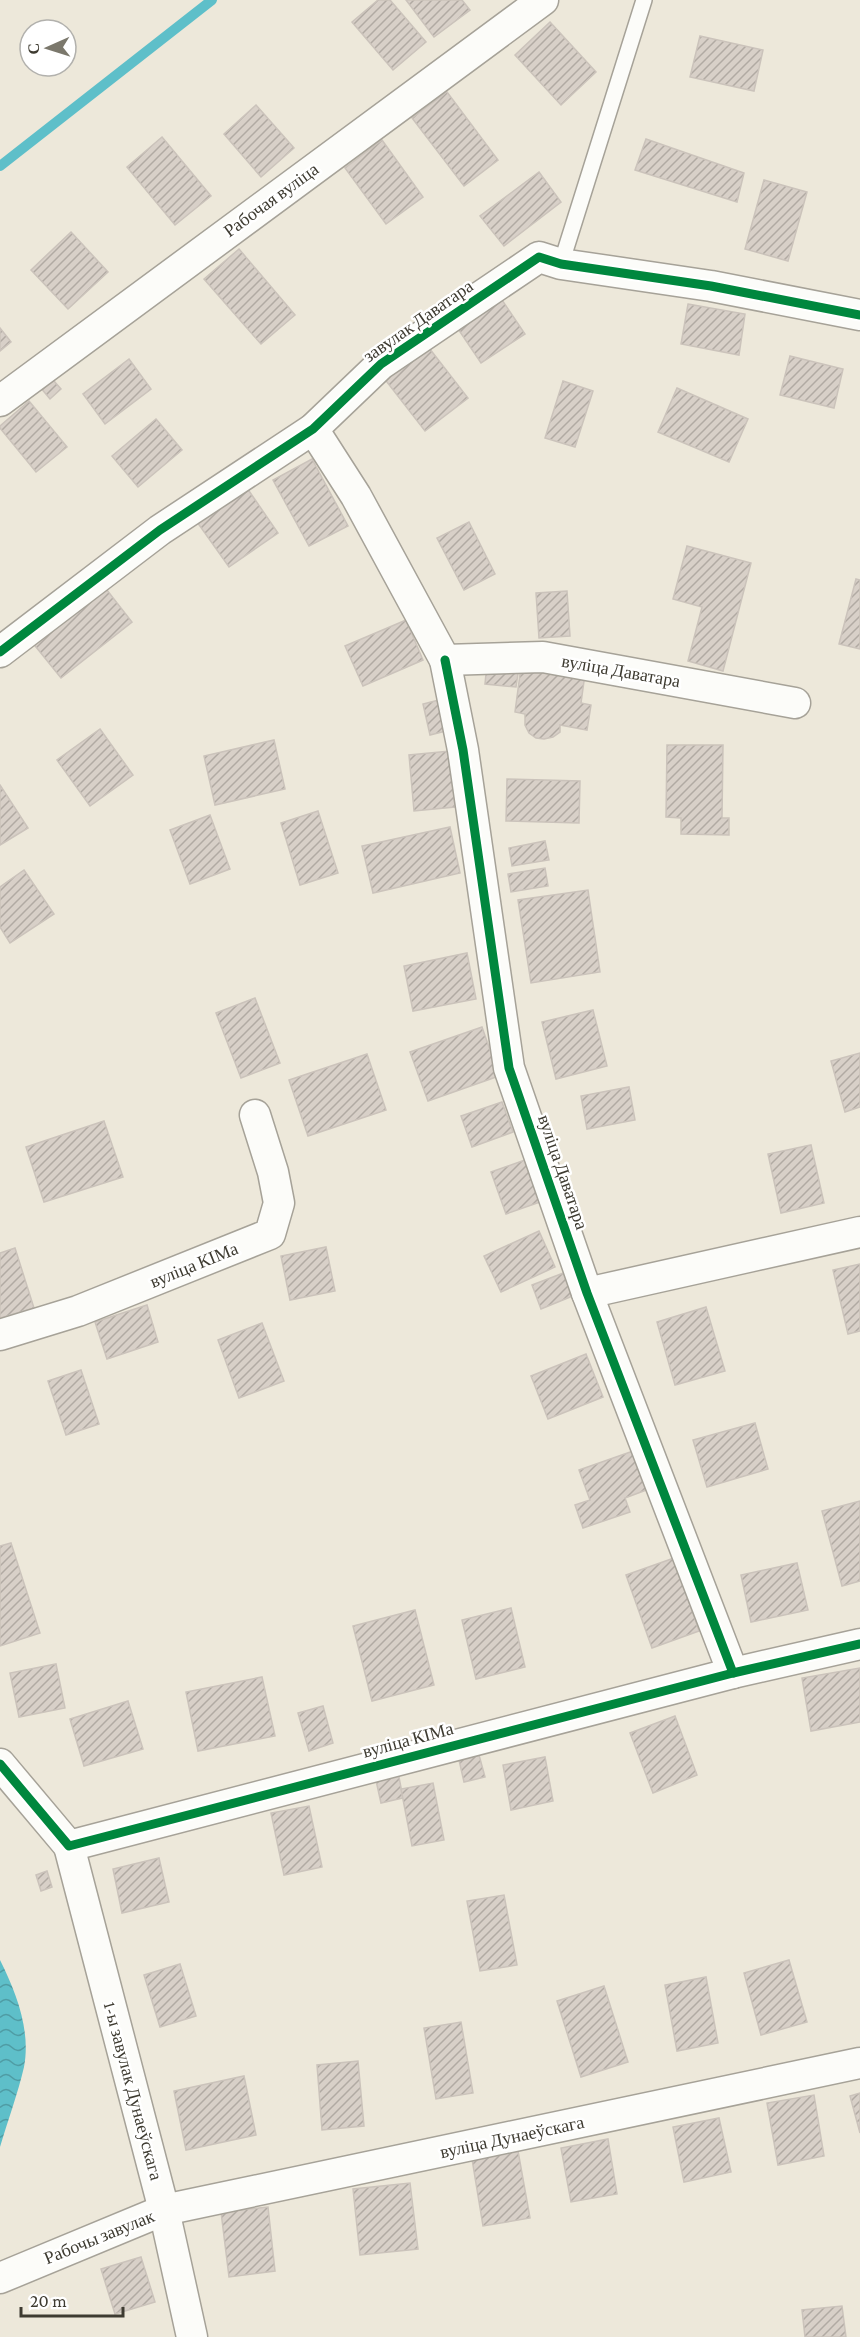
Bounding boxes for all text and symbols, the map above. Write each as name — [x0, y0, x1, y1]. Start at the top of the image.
north arrow — [18, 18, 78, 78]
text: С — [25, 43, 42, 55]
street label: Рабочая вуліца — [220, 159, 322, 241]
street label: завулак Даватара — [359, 276, 477, 366]
street label: вуліца Даватара — [560, 651, 682, 691]
street label: вуліца Даватара — [534, 1112, 592, 1232]
street label: вуліца КІМа — [147, 1238, 241, 1292]
street label: вуліца КІМа — [360, 1718, 456, 1762]
street label: 1-ы завулак Дунаеўскага — [100, 2000, 166, 2182]
street label: вуліца Дунаеўскага — [438, 2112, 586, 2162]
street label: Рабочы завулак — [41, 2206, 157, 2268]
scale bar — [21, 2280, 123, 2318]
text: 20 m — [30, 2291, 67, 2311]

